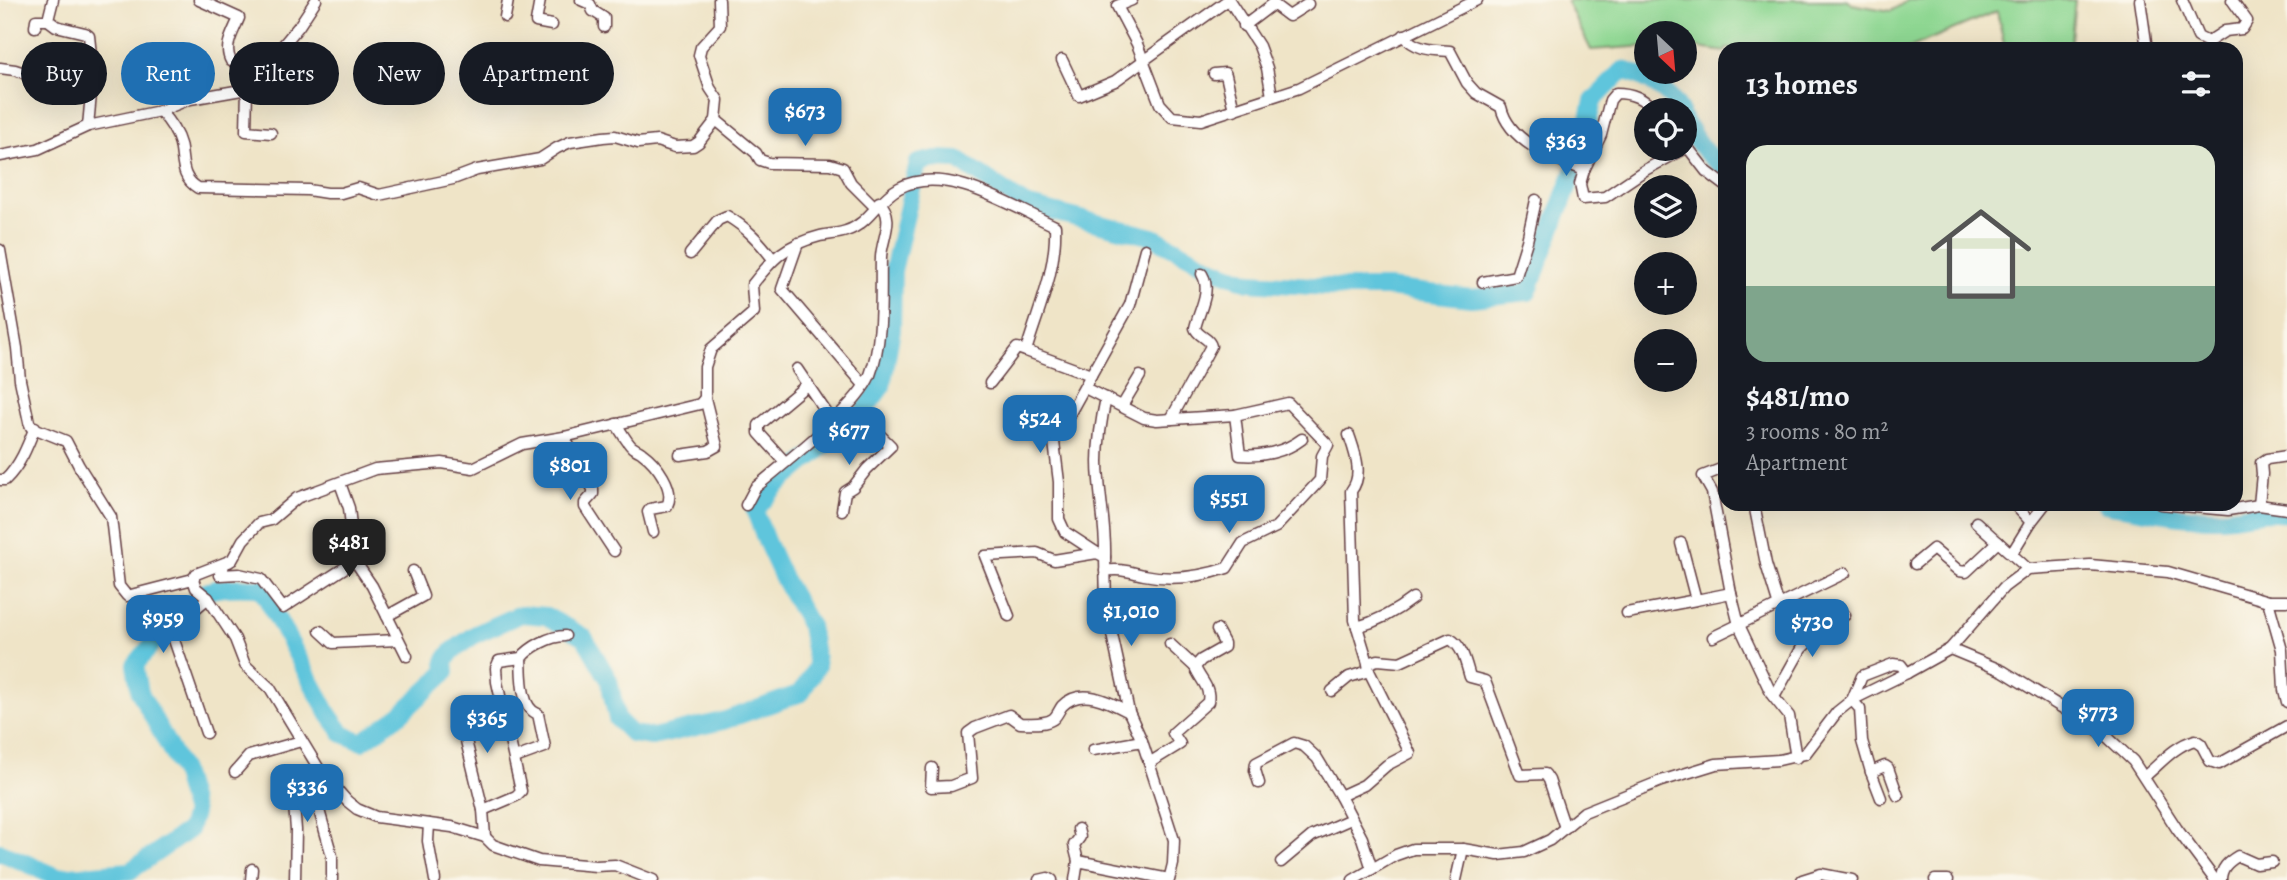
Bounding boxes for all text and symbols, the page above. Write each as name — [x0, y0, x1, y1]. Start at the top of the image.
north arrow — [1634, 21, 1698, 84]
map controls — [1634, 21, 1697, 392]
chip: Buy — [21, 42, 107, 105]
chip: Rent — [121, 42, 215, 105]
chip: Filters — [229, 42, 339, 105]
chip: New — [353, 42, 445, 105]
chip: Apartment — [459, 42, 614, 105]
text: 13 homes — [1746, 64, 1858, 104]
icon: filters — [2177, 65, 2215, 103]
pin: $673 — [764, 88, 846, 148]
text: $673 — [784, 95, 826, 126]
button: locate — [1634, 98, 1697, 161]
pin: $363 — [1525, 118, 1607, 178]
text: $363 — [1545, 125, 1587, 156]
button: layers — [1634, 175, 1697, 238]
icon: home — [1918, 191, 2044, 317]
button: + — [1634, 252, 1697, 315]
button: − — [1634, 329, 1697, 392]
text: $481/mo — [1746, 376, 1850, 416]
pin: $524 — [999, 396, 1081, 455]
text: $524 — [1019, 402, 1061, 433]
pin: $677 — [808, 407, 890, 467]
text: $677 — [828, 414, 870, 445]
text: 3 rooms · 80 m² — [1746, 416, 1888, 447]
pin: $801 — [529, 442, 611, 502]
text: Apartment — [1746, 447, 1848, 478]
text: $801 — [549, 449, 591, 480]
pin: $551 — [1188, 476, 1270, 535]
text: $551 — [1210, 482, 1248, 513]
pin: $481 — [308, 520, 390, 579]
text: $481 — [329, 526, 369, 557]
pin: $1,010 — [1074, 588, 1188, 648]
text: $1,010 — [1103, 595, 1159, 626]
pin: $959 — [122, 596, 204, 655]
pin: $730 — [1771, 600, 1853, 659]
text: $959 — [142, 602, 184, 633]
text: $730 — [1791, 606, 1833, 637]
pin: $773 — [2057, 690, 2139, 749]
pin: $365 — [446, 696, 528, 755]
text: $773 — [2078, 696, 2118, 727]
text: $365 — [466, 702, 508, 733]
pin: $336 — [266, 764, 348, 824]
text: $336 — [286, 771, 328, 802]

